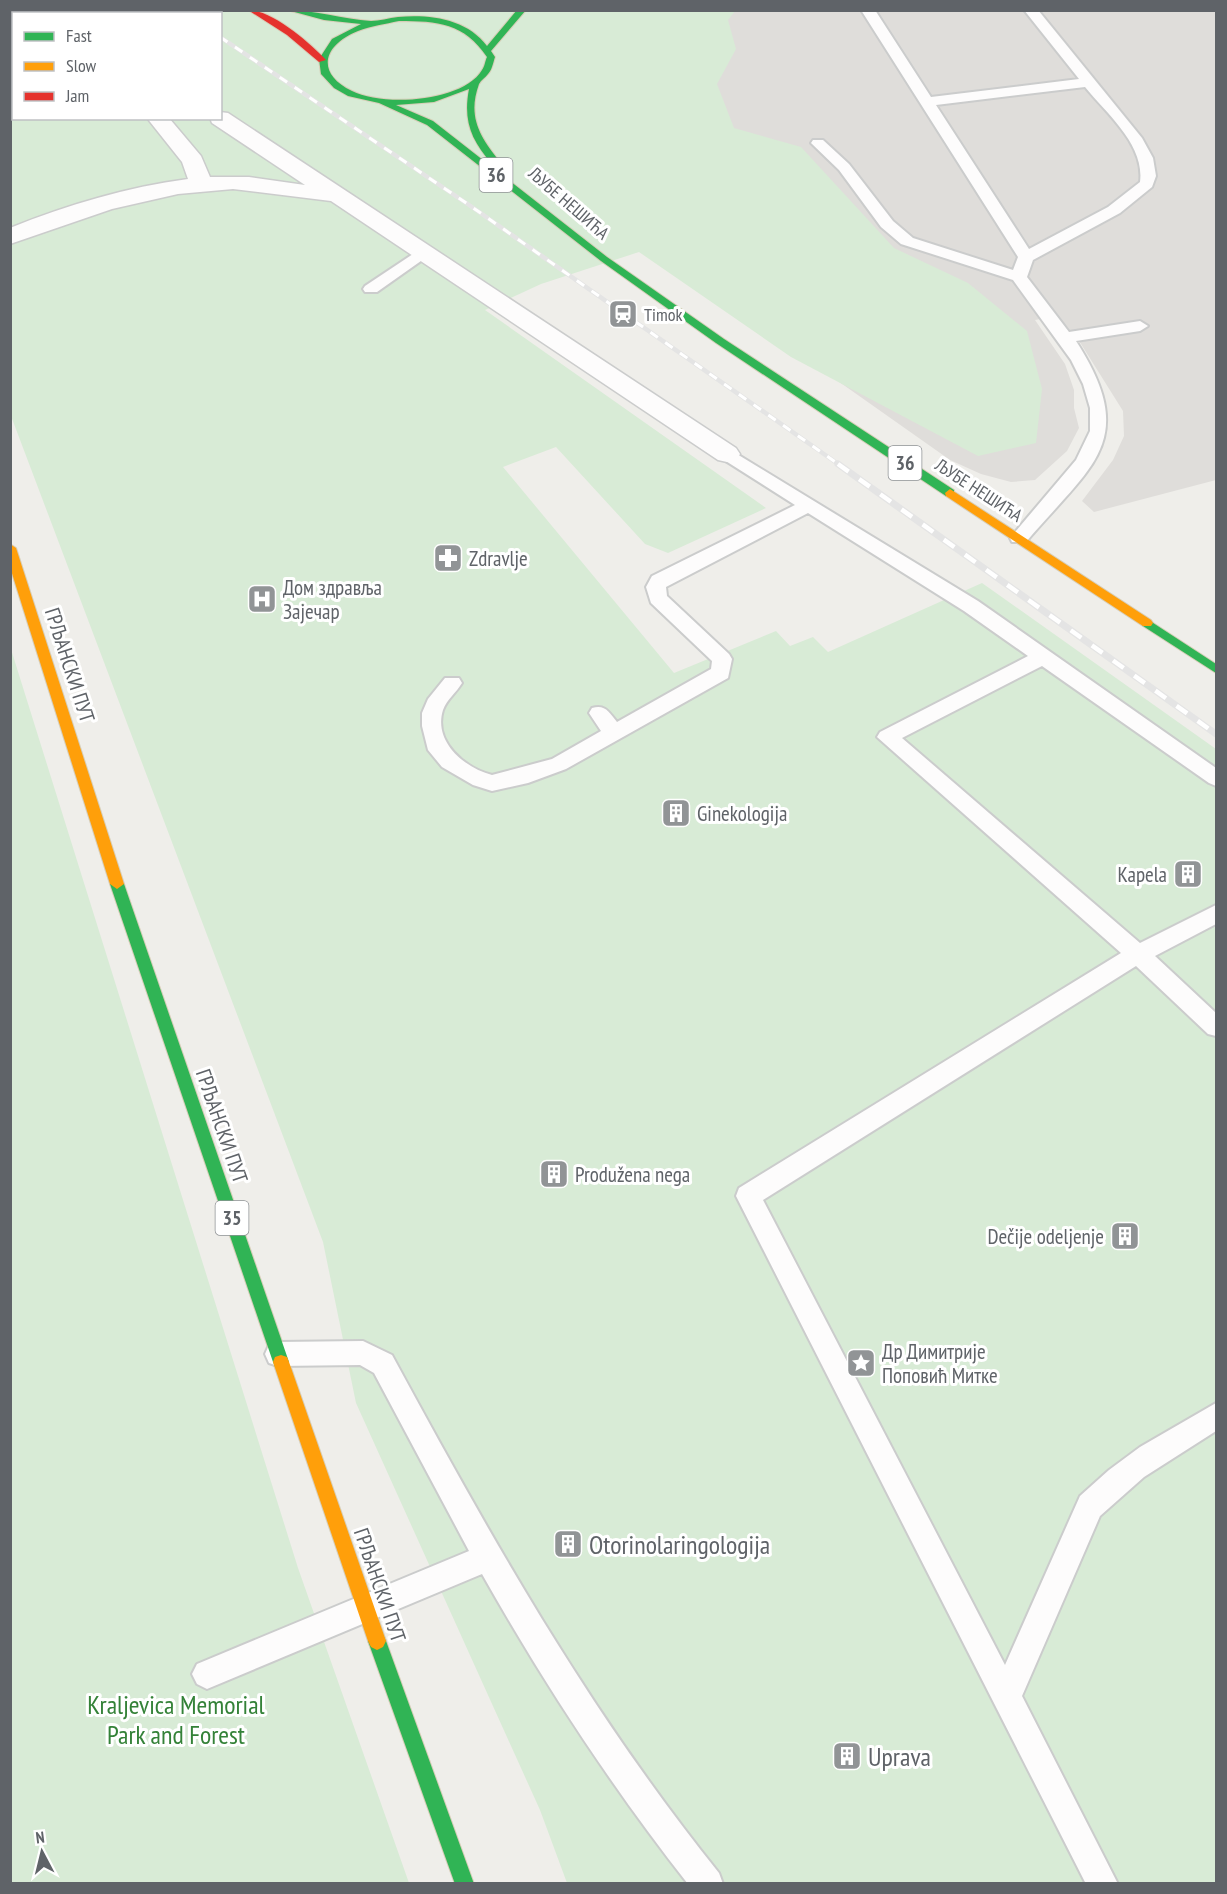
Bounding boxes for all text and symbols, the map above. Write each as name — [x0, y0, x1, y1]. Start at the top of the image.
legend — [12, 12, 222, 120]
text: Fast — [66, 24, 92, 47]
text: Slow — [66, 54, 97, 77]
text: Jam — [65, 84, 89, 107]
road number: 36 — [480, 158, 512, 192]
street label: ЉУБЕ НЕШИЋА — [523, 161, 614, 245]
station icon: Timok — [607, 298, 639, 330]
place label: Timok — [644, 303, 682, 326]
road number: 36 — [888, 446, 922, 480]
street label: ЉУБЕ НЕШИЋА — [930, 453, 1027, 527]
pharmacy icon: Zdravlje — [432, 542, 464, 574]
place label: Zdravlje — [469, 545, 528, 572]
place label: Дом здравља Зајечар — [283, 574, 382, 625]
hospital icon: Дом здравља Зајечар — [246, 583, 278, 615]
street label: ГРЉАНСКИ ПУТ — [39, 604, 101, 726]
building icon: Ginekologija — [660, 797, 692, 829]
place label: Ginekologija — [697, 800, 787, 827]
building icon: Kapela — [1172, 858, 1204, 890]
place label: Kapela — [1118, 861, 1167, 888]
street label: ГРЉАНСКИ ПУТ — [190, 1065, 254, 1187]
building icon: Produžena nega — [538, 1158, 570, 1190]
place label: Produžena nega — [575, 1161, 690, 1188]
road number: 35 — [216, 1201, 248, 1235]
building icon: Dečije odeljenje — [1109, 1220, 1141, 1252]
place label: Dečije odeljenje — [987, 1223, 1104, 1250]
place label: Др Димитрије Поповић Митке — [882, 1338, 998, 1389]
place icon: Др Димитрије Поповић Митке — [845, 1347, 877, 1379]
street label: ГРЉАНСКИ ПУТ — [348, 1524, 412, 1646]
building icon: Otorinolaringologija — [552, 1528, 584, 1560]
place label: Otorinolaringologija — [589, 1528, 770, 1561]
park label: Kraljevica Memorial Park and Forest — [87, 1688, 265, 1751]
building icon: Uprava — [831, 1740, 863, 1772]
place label: Uprava — [868, 1740, 931, 1773]
north arrow — [12, 1822, 72, 1882]
text: N — [35, 1827, 46, 1848]

